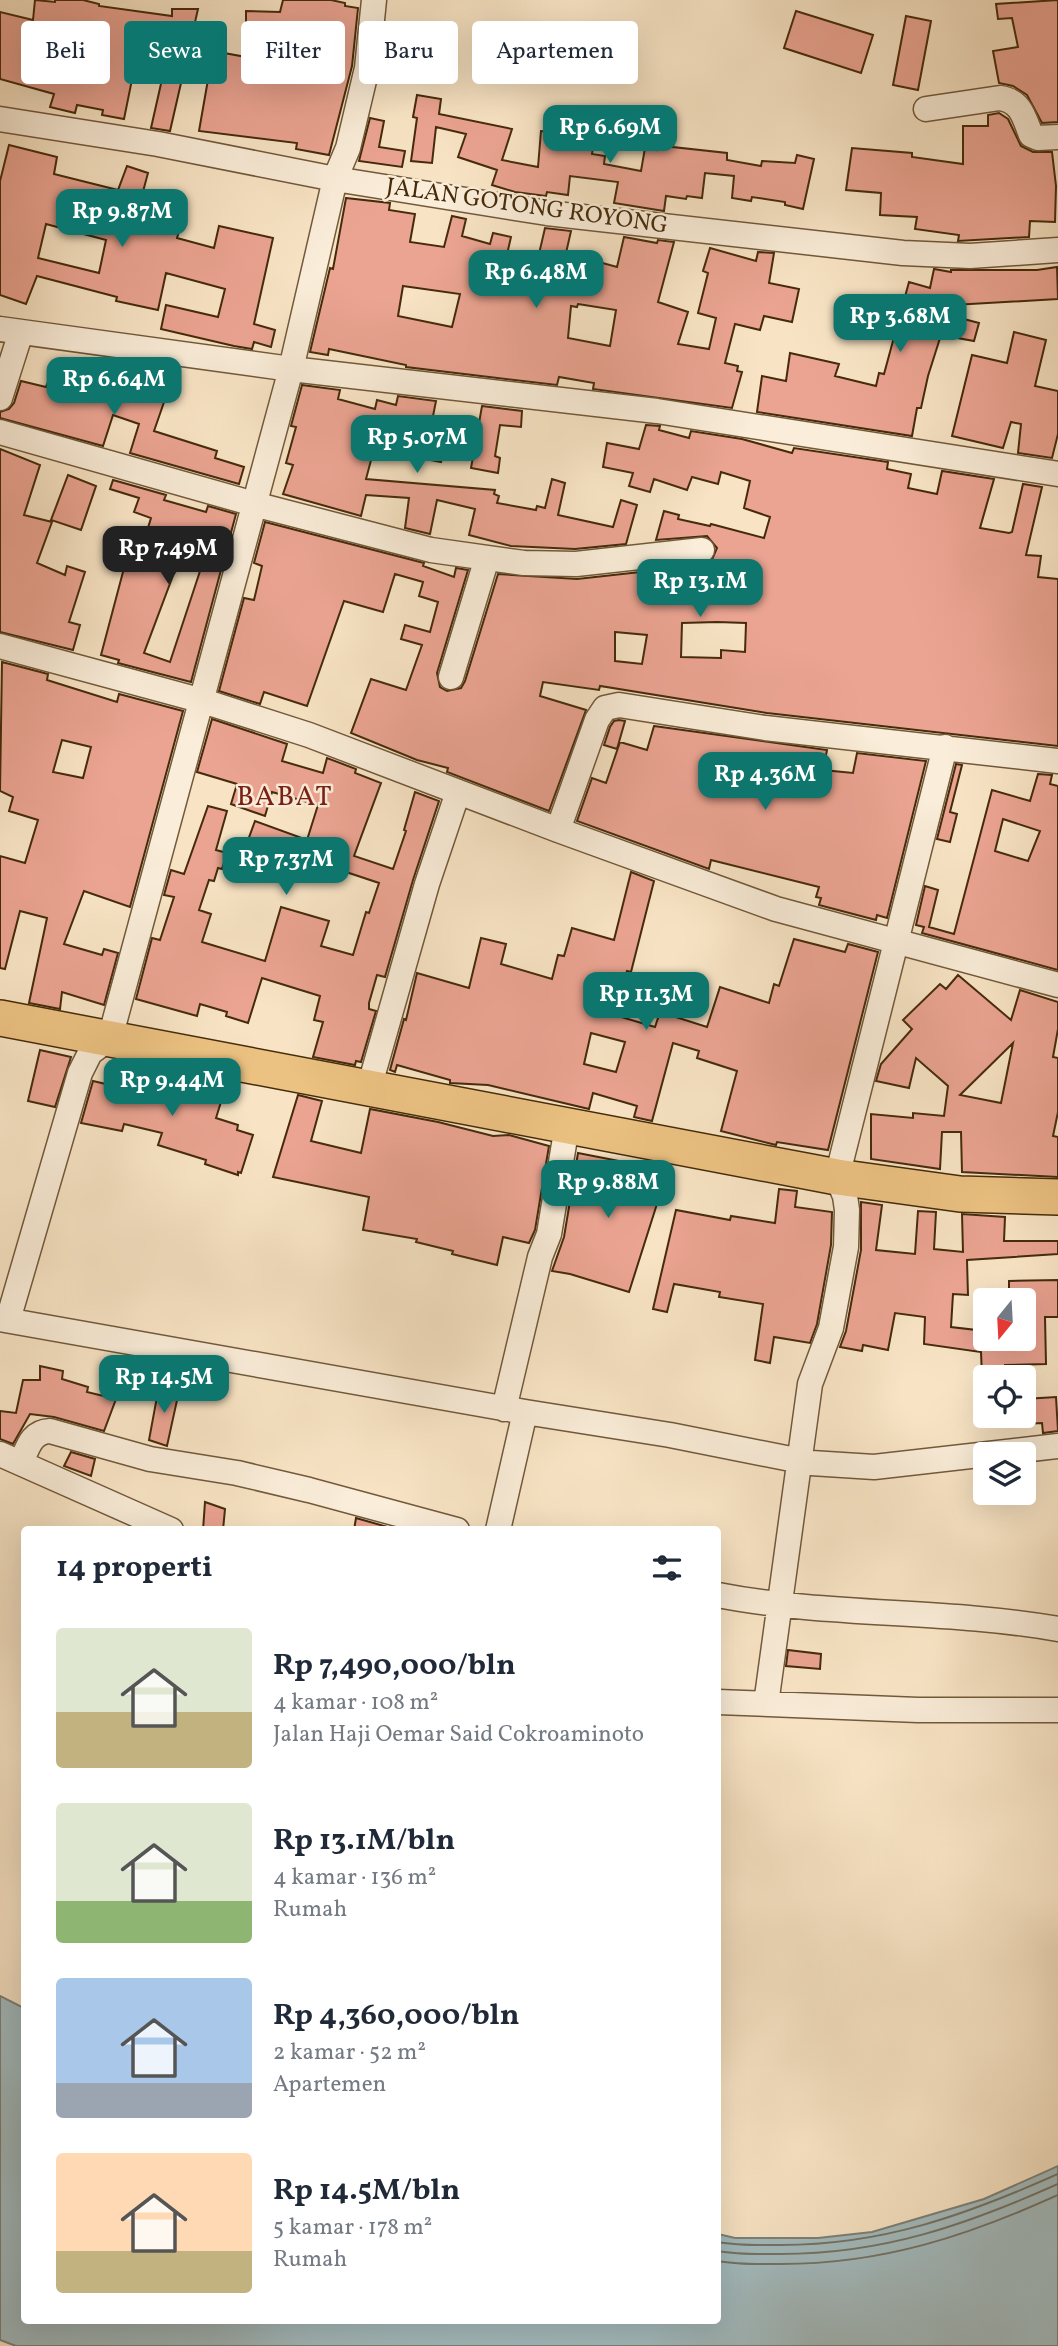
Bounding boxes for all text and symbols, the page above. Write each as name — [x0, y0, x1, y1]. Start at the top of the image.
chip: Beli — [21, 21, 110, 84]
chip: Sewa — [124, 21, 227, 84]
chip: Filter — [241, 21, 345, 84]
chip: Baru — [359, 21, 458, 84]
chip: Apartemen — [472, 21, 638, 84]
pin: Rp 6.69M — [538, 106, 682, 165]
text: Rp 6.69M — [559, 112, 661, 144]
street label: JALAN GOTONG ROYONG — [384, 170, 670, 244]
pin: Rp 9.87M — [50, 190, 194, 249]
text: Rp 9.87M — [72, 196, 172, 228]
pin: Rp 6.48M — [464, 250, 608, 310]
text: Rp 6.48M — [485, 257, 587, 289]
pin: Rp 3.68M — [828, 294, 972, 354]
text: Rp 3.68M — [850, 301, 950, 333]
pin: Rp 6.64M — [42, 358, 186, 417]
text: Rp 6.64M — [63, 364, 165, 396]
pin: Rp 5.07M — [345, 416, 489, 475]
text: Rp 5.07M — [367, 422, 467, 454]
pin: Rp 7.49M — [96, 526, 240, 586]
text: Rp 7.49M — [119, 533, 217, 565]
pin: Rp 13.1M — [628, 560, 772, 619]
text: Rp 13.1M — [653, 566, 747, 598]
pin: Rp 4.36M — [693, 752, 837, 812]
text: Rp 4.36M — [714, 759, 816, 791]
district label: BABAT — [236, 778, 334, 817]
pin: Rp 7.37M — [214, 838, 358, 897]
text: Rp 7.37M — [239, 844, 334, 876]
pin: Rp 11.3M — [574, 972, 718, 1032]
text: Rp 11.3M — [599, 979, 693, 1011]
pin: Rp 9.44M — [100, 1058, 244, 1118]
text: Rp 9.44M — [120, 1065, 224, 1097]
pin: Rp 9.88M — [536, 1160, 680, 1220]
text: Rp 9.88M — [557, 1167, 659, 1199]
north arrow — [973, 1288, 1036, 1351]
map controls — [973, 1288, 1036, 1505]
pin: Rp 14.5M — [92, 1356, 236, 1415]
text: Rp 14.5M — [115, 1362, 213, 1394]
button: locate — [973, 1365, 1036, 1428]
button: layers — [973, 1442, 1036, 1505]
text: 14 properti — [56, 1547, 213, 1589]
icon: filters — [648, 1549, 686, 1587]
text: Rp 7,490,000/bln — [273, 1645, 516, 1687]
icon: home — [112, 1656, 196, 1740]
text: 4 kamar · 108 m² — [273, 1687, 438, 1719]
text: Jalan Haji Oemar Said Cokroaminoto — [273, 1719, 644, 1751]
text: Rp 13.1M/bln — [273, 1820, 455, 1862]
icon: home — [112, 1831, 196, 1915]
text: 4 kamar · 136 m² — [273, 1862, 436, 1894]
text: Rumah — [273, 1894, 347, 1926]
text: Rp 4,360,000/bln — [273, 1995, 520, 2037]
icon: home — [112, 2006, 196, 2090]
text: 2 kamar · 52 m² — [273, 2037, 426, 2069]
text: Apartemen — [273, 2069, 386, 2101]
text: Rp 14.5M/bln — [273, 2170, 460, 2212]
icon: home — [112, 2181, 196, 2265]
text: 5 kamar · 178 m² — [273, 2212, 432, 2244]
text: Rumah — [273, 2244, 347, 2276]

